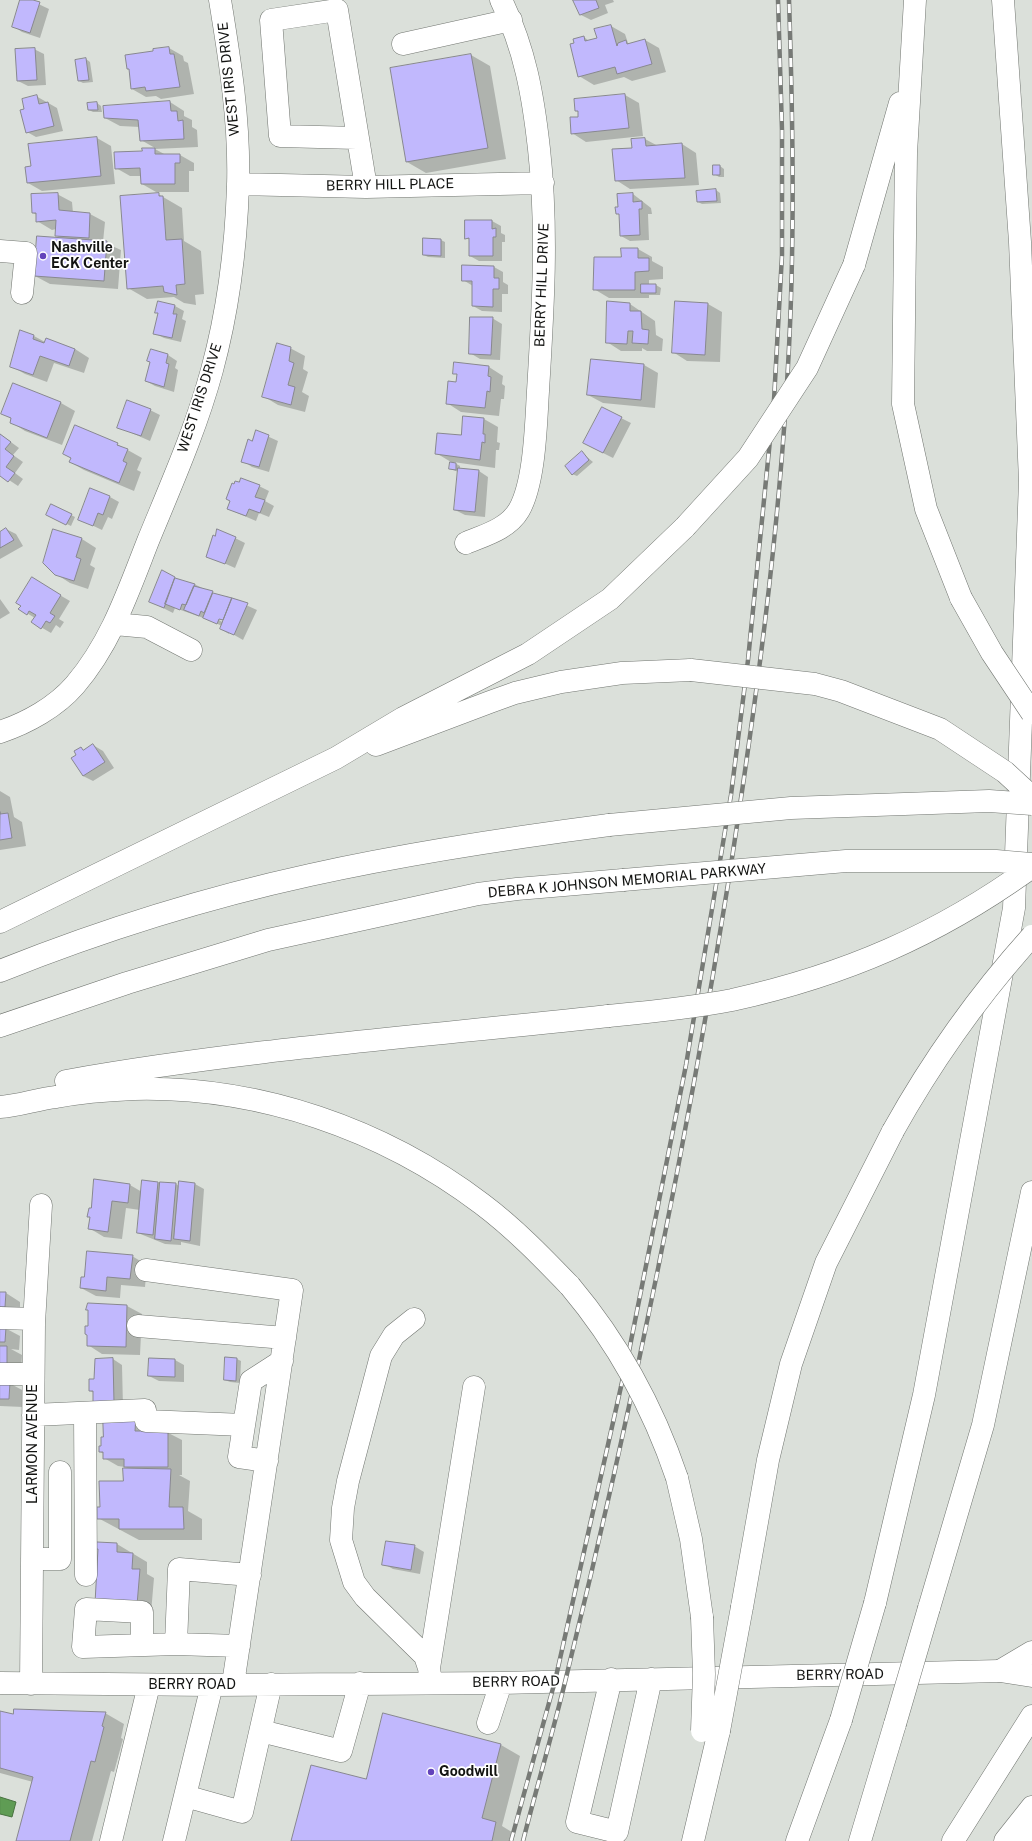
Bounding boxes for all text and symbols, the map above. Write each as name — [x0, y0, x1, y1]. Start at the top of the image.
street label: WEST IRIS DRIVE — [215, 21, 243, 137]
street label: BERRY HILL PLACE — [326, 175, 454, 195]
street label: BERRY HILL DRIVE — [531, 223, 553, 347]
place label: Nashville ECK Center — [51, 240, 129, 272]
marker: Nashville ECK Center — [38, 251, 48, 261]
street label: WEST IRIS DRIVE — [174, 341, 226, 455]
street label: DEBRA K JOHNSON MEMORIAL PARKWAY — [487, 860, 767, 902]
street label: LARMON AVENUE — [25, 1384, 41, 1504]
street label: BERRY ROAD — [796, 1666, 884, 1684]
street label: BERRY ROAD — [472, 1673, 560, 1691]
street label: BERRY ROAD — [148, 1677, 236, 1693]
place label: Goodwill — [439, 1764, 498, 1780]
marker: Goodwill — [426, 1767, 436, 1777]

